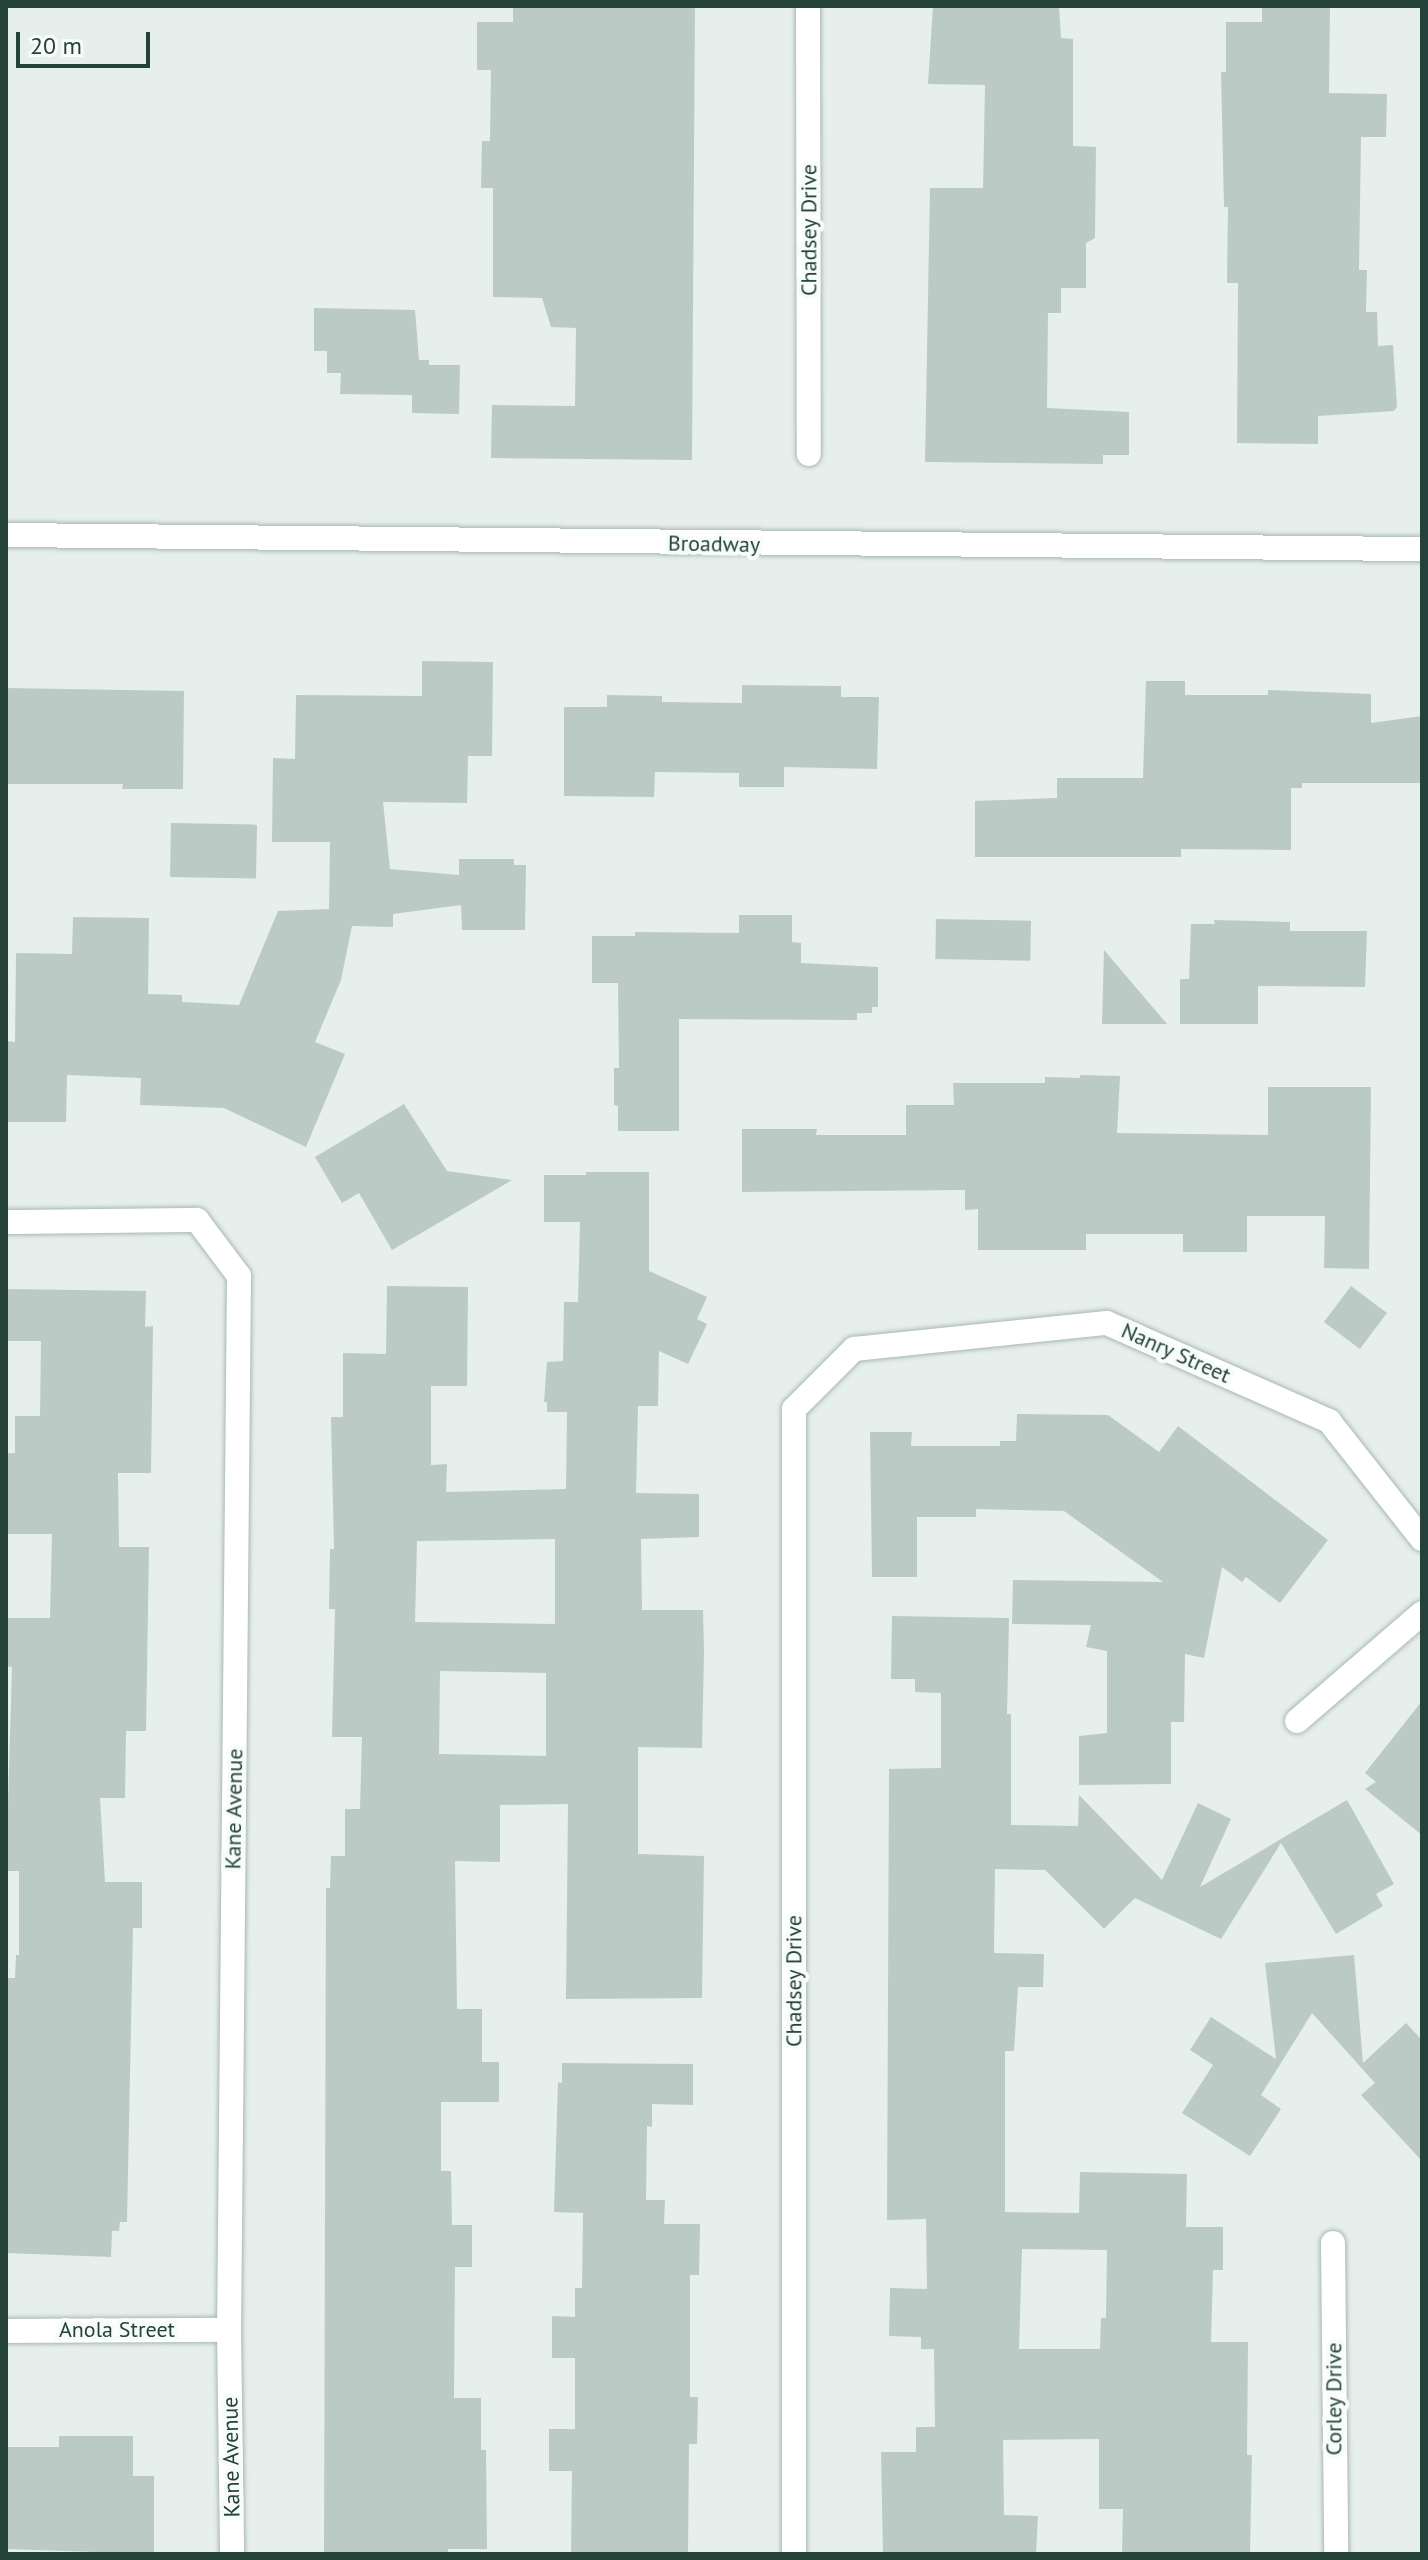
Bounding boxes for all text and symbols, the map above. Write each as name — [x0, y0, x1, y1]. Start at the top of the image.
scale bar — [20, 16, 154, 66]
text: 20 m — [30, 30, 82, 61]
street label: Chadsey Drive — [796, 164, 822, 296]
street label: Broadway — [668, 530, 760, 558]
street label: Nanry Street — [1117, 1317, 1235, 1389]
street label: Kane Avenue — [220, 1748, 248, 1870]
street label: Chadsey Drive — [781, 1915, 807, 2047]
street label: Anola Street — [59, 2317, 175, 2343]
street label: Corley Drive — [1321, 2342, 1347, 2456]
street label: Kane Avenue — [217, 2396, 245, 2518]

